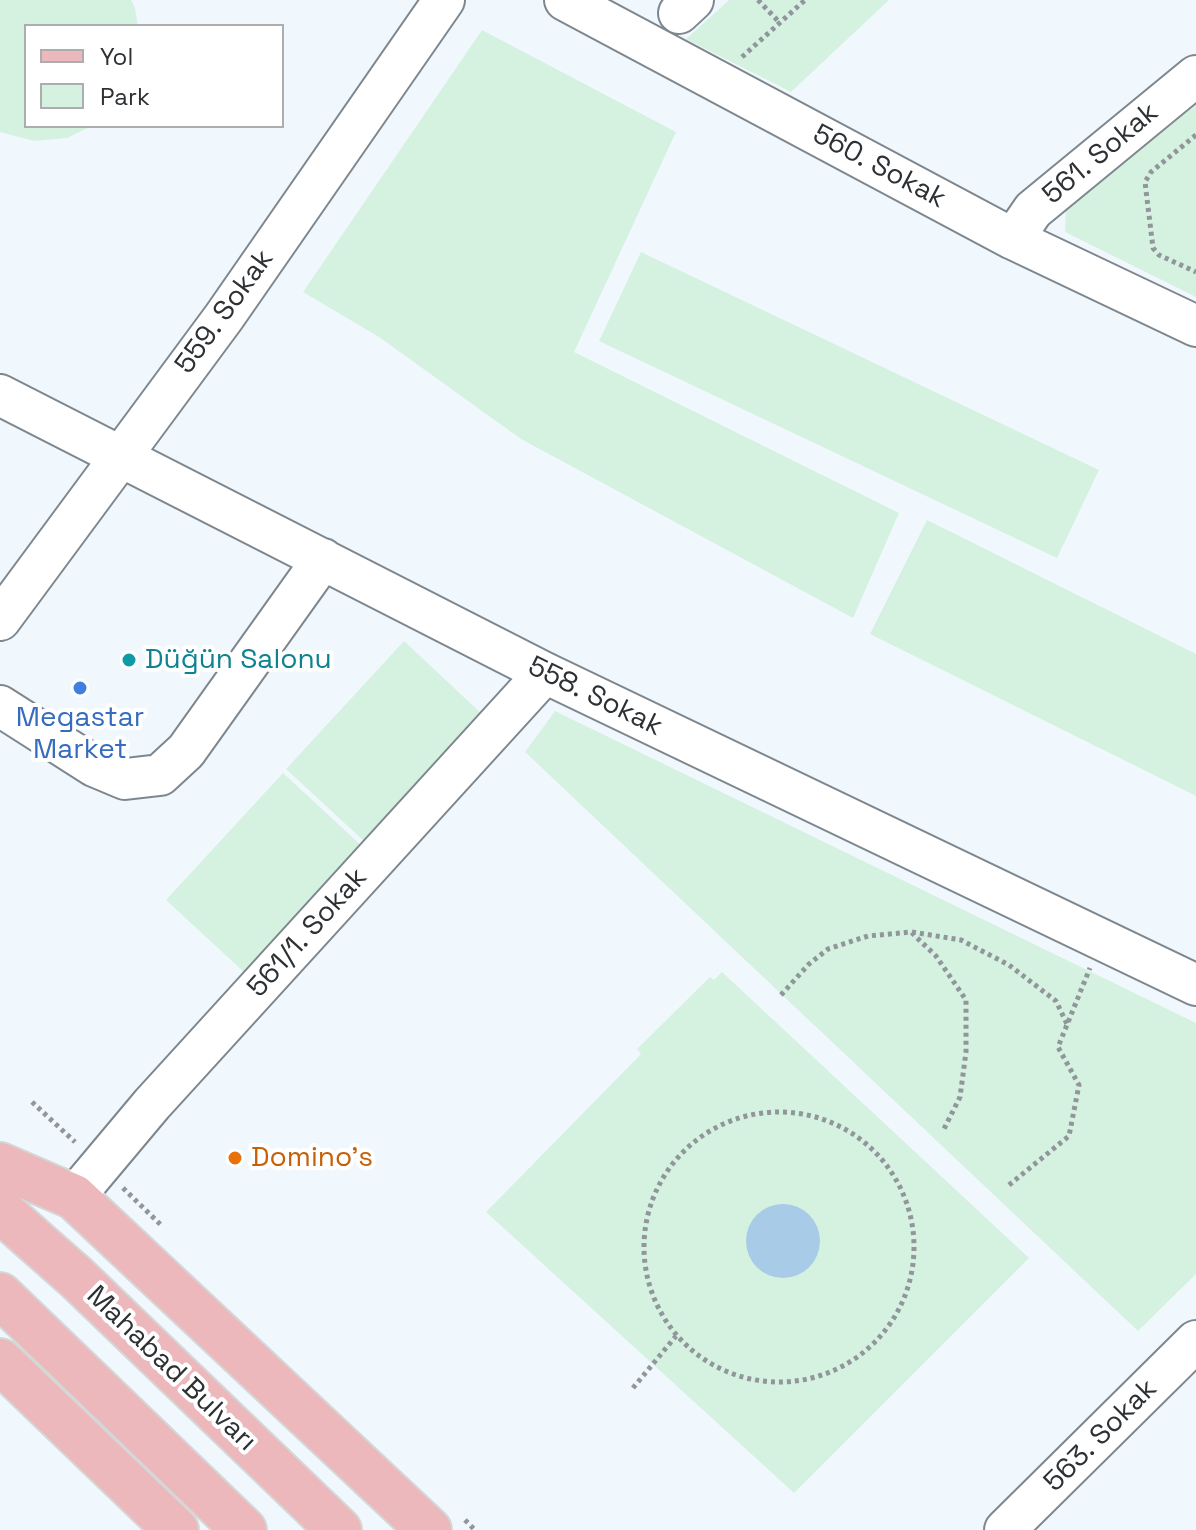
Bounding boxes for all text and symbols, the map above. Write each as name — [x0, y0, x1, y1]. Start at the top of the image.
legend — [24, 24, 284, 128]
text: Yol — [100, 41, 133, 72]
text: Park — [100, 81, 150, 112]
street label: 561. Sokak — [1036, 96, 1166, 212]
street label: 560. Sokak — [807, 118, 951, 216]
street label: 559. Sokak — [169, 243, 281, 381]
place label: Düğün Salonu — [145, 643, 332, 677]
street label: 558. Sokak — [522, 650, 668, 744]
marker: Düğün Salonu — [120, 651, 138, 669]
marker: Megastar Market — [71, 679, 89, 697]
place label: Megastar Market — [16, 701, 144, 767]
street label: 561/1. Sokak — [241, 861, 375, 1005]
place label: Domino's — [251, 1141, 373, 1175]
marker: Domino's — [226, 1149, 244, 1167]
street label: Mahabad Bulvarı — [79, 1279, 263, 1459]
street label: 563. Sokak — [1038, 1373, 1164, 1499]

